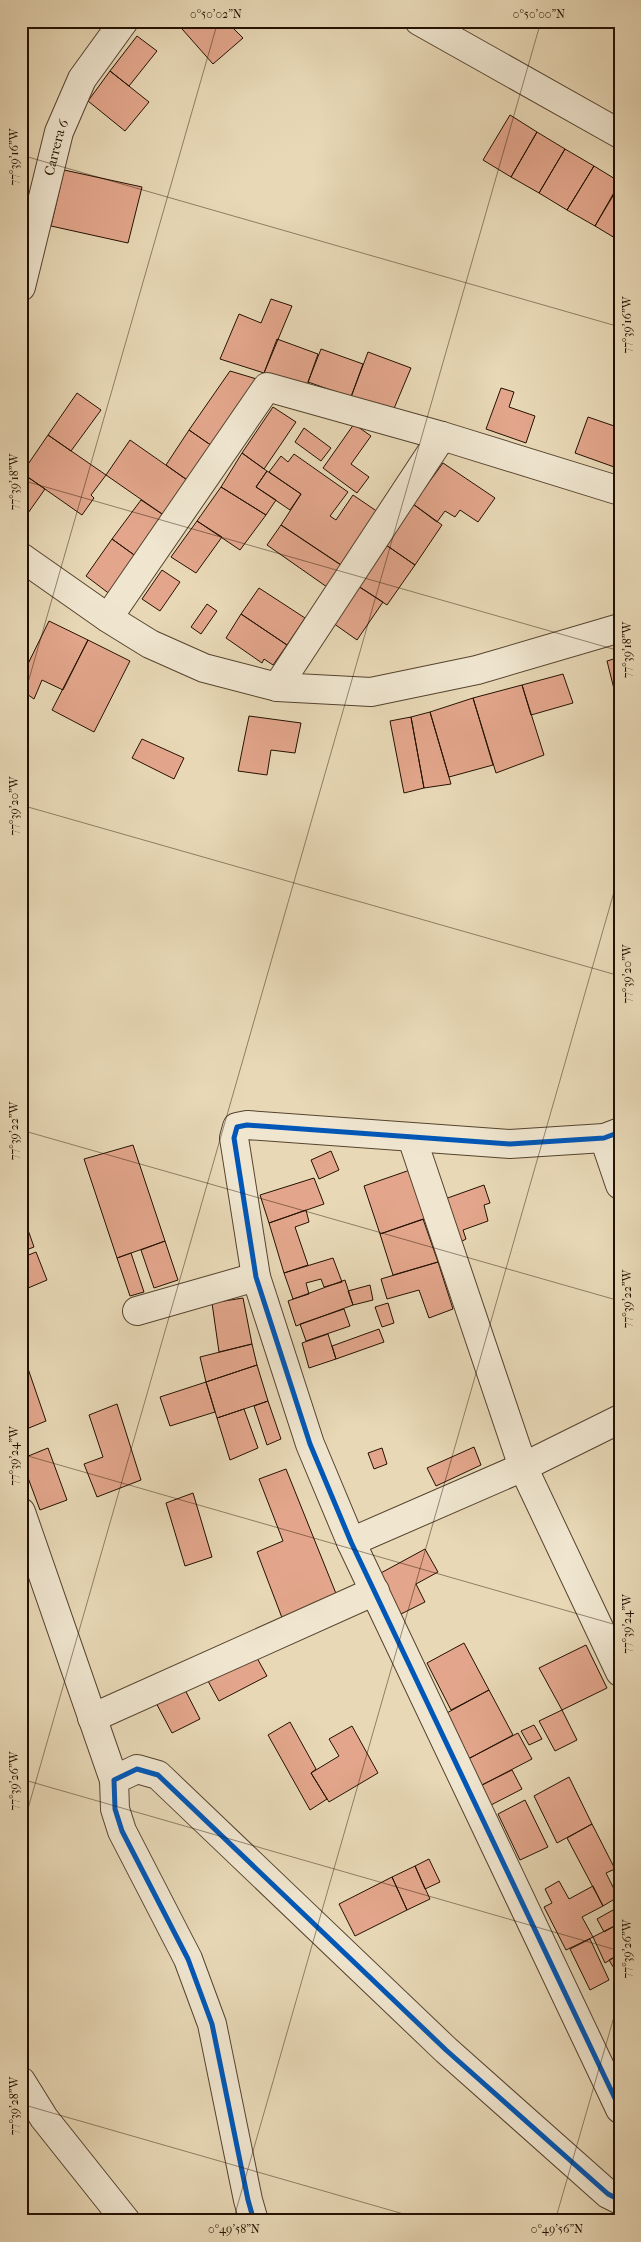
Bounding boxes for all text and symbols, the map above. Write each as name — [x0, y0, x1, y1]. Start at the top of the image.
text: 0°50'02"N — [190, 7, 242, 21]
text: 0°50'00"N — [513, 7, 565, 21]
street label: Carrera 6 — [41, 116, 73, 177]
text: 77°39'16"W — [7, 127, 21, 185]
text: 77°39'16"W — [620, 295, 634, 353]
text: 77°39'18"W — [7, 453, 21, 510]
text: 77°39'18"W — [620, 621, 634, 678]
text: 77°39'20"W — [7, 775, 21, 835]
text: 77°39'20"W — [620, 943, 634, 1003]
text: 77°39'22"W — [7, 1101, 21, 1160]
text: 77°39'22"W — [620, 1269, 634, 1328]
text: 77°39'24"W — [7, 1425, 21, 1486]
text: 77°39'24"W — [620, 1593, 634, 1654]
text: 77°39'26"W — [7, 1750, 21, 1810]
text: 77°39'26"W — [620, 1918, 634, 1978]
text: 77°39'28"W — [7, 2076, 21, 2135]
text: 0°49'58"N — [208, 2222, 260, 2236]
text: 0°49'56"N — [531, 2222, 583, 2236]

